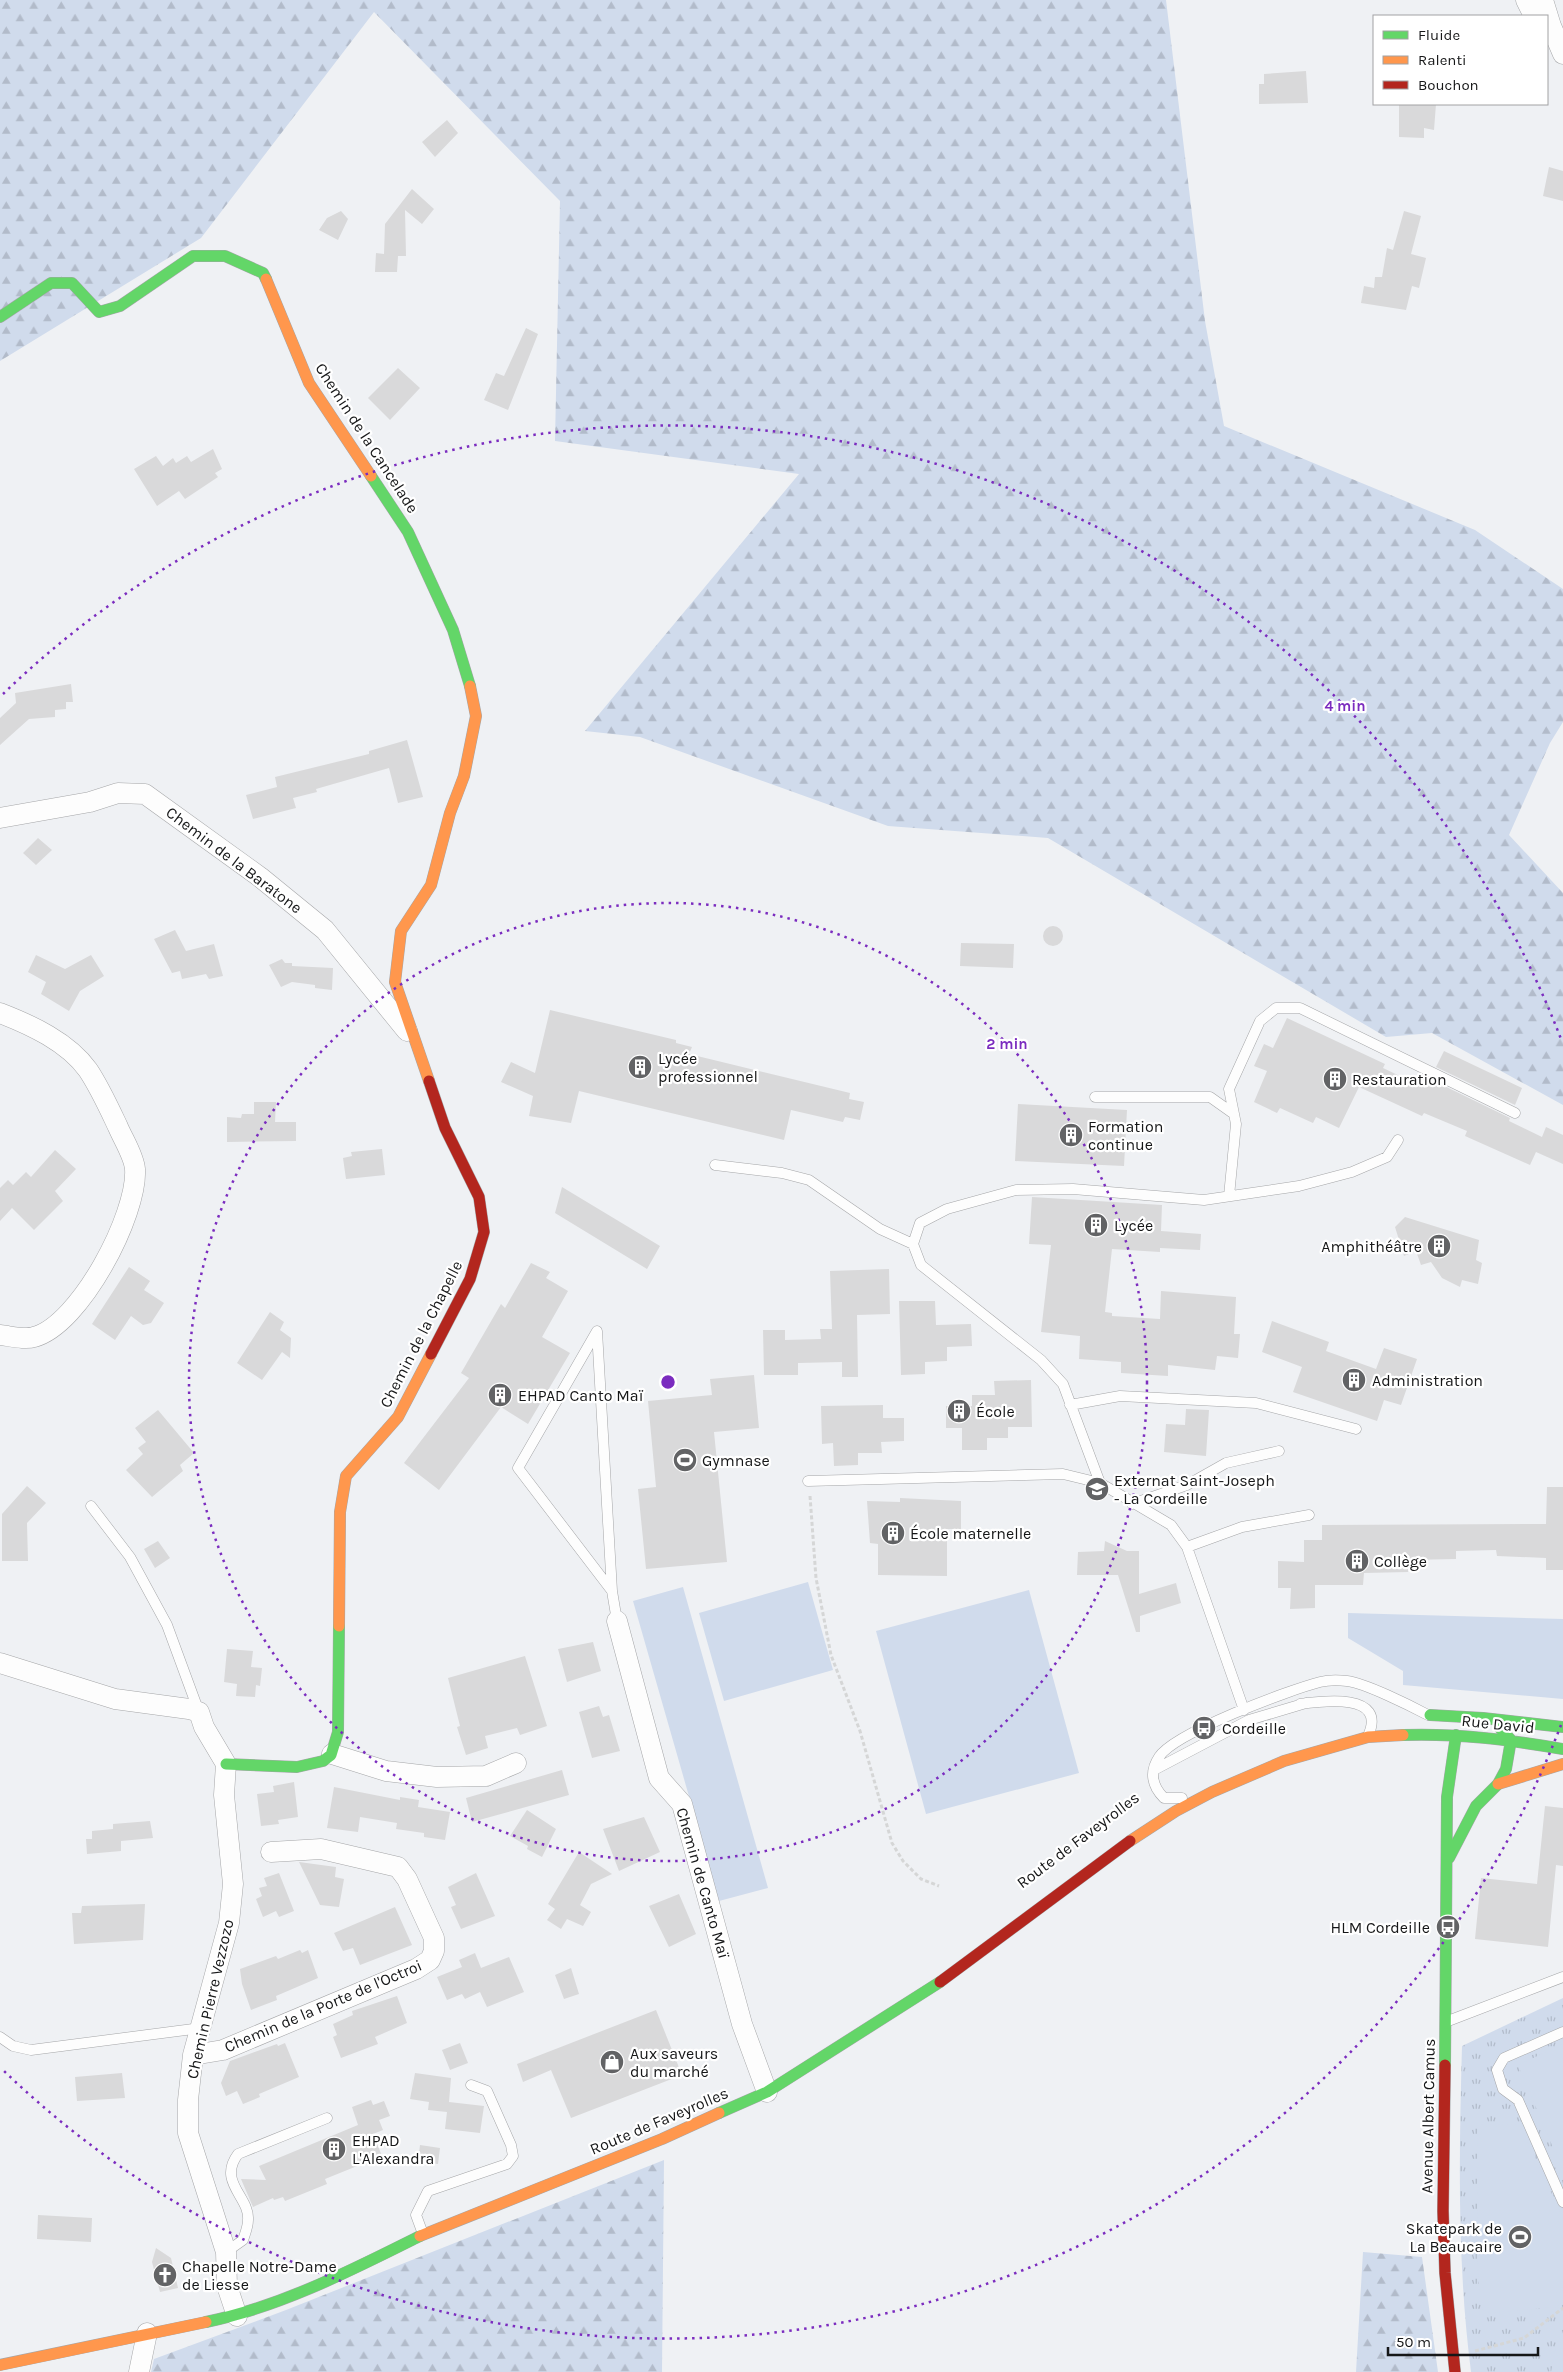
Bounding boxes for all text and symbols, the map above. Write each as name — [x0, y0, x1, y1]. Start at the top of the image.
legend — [1373, 15, 1548, 105]
text: Fluide — [1418, 26, 1460, 44]
text: Ralenti — [1418, 51, 1467, 69]
text: Bouchon — [1418, 76, 1479, 94]
street label: Chemin de la Cancelade — [311, 359, 423, 517]
text: 4 min — [1324, 697, 1366, 715]
street label: Chemin de la Baratone — [162, 803, 306, 917]
text: 2 min — [986, 1035, 1028, 1053]
place label: Lycée professionnel — [658, 1049, 758, 1086]
building icon: Lycée professionnel — [627, 1054, 653, 1080]
building icon: Restauration — [1322, 1066, 1348, 1092]
place label: Restauration — [1352, 1070, 1447, 1089]
place label: Formation continue — [1088, 1117, 1163, 1154]
building icon: Formation continue — [1058, 1122, 1084, 1148]
building icon: Lycée — [1083, 1212, 1109, 1238]
place label: Lycée — [1114, 1216, 1153, 1235]
building icon: Amphithéâtre — [1426, 1233, 1452, 1259]
place label: Amphithéâtre — [1321, 1237, 1422, 1256]
street label: Chemin de la Chapelle — [376, 1257, 466, 1411]
building icon: Administration — [1341, 1367, 1367, 1393]
place label: Administration — [1372, 1371, 1483, 1390]
centre of rings — [659, 1373, 677, 1391]
building icon: EHPAD Canto Maï — [487, 1382, 513, 1408]
place label: EHPAD Canto Maï — [518, 1386, 644, 1405]
building icon: École — [946, 1398, 972, 1424]
place label: École — [976, 1402, 1015, 1421]
sports icon: Gymnase — [672, 1447, 698, 1473]
place label: Gymnase — [702, 1451, 770, 1470]
place label: Externat Saint-Joseph - La Cordeille — [1114, 1471, 1275, 1508]
school or university icon: Externat Saint-Joseph - La Cordeille — [1084, 1476, 1110, 1502]
building icon: École maternelle — [880, 1520, 906, 1546]
place label: École maternelle — [910, 1524, 1031, 1543]
building icon: Collège — [1344, 1548, 1370, 1574]
place label: Collège — [1374, 1552, 1427, 1571]
street label: Rue David — [1461, 1711, 1535, 1737]
bus stop icon: Cordeille — [1191, 1715, 1217, 1741]
place label: Cordeille — [1222, 1719, 1286, 1738]
street label: Route de Faveyrolles — [1013, 1788, 1143, 1892]
street label: Chemin de Canto Maï — [672, 1805, 734, 1961]
bus stop icon: HLM Cordeille — [1435, 1914, 1461, 1940]
street label: Chemin Pierre Vezzozo — [182, 1917, 238, 2081]
place label: HLM Cordeille — [1330, 1918, 1430, 1937]
street label: Chemin de la Porte de l'Octroi — [221, 1956, 425, 2056]
street label: Avenue Albert Camus — [1417, 2038, 1439, 2194]
place label: Aux saveurs du marché — [630, 2044, 718, 2081]
shop icon: Aux saveurs du marché — [599, 2049, 625, 2075]
street label: Route de Faveyrolles — [587, 2083, 731, 2159]
place label: EHPAD L'Alexandra — [352, 2131, 434, 2168]
building icon: EHPAD L'Alexandra — [321, 2136, 347, 2162]
place label: Skatepark de La Beaucaire — [1406, 2219, 1502, 2256]
sports icon: Skatepark de La Beaucaire — [1507, 2224, 1533, 2250]
place label: Chapelle Notre-Dame de Liesse — [182, 2257, 337, 2294]
church icon: Chapelle Notre-Dame de Liesse — [152, 2262, 178, 2288]
scale bar — [1388, 2324, 1538, 2356]
text: 50 m — [1396, 2333, 1431, 2351]

